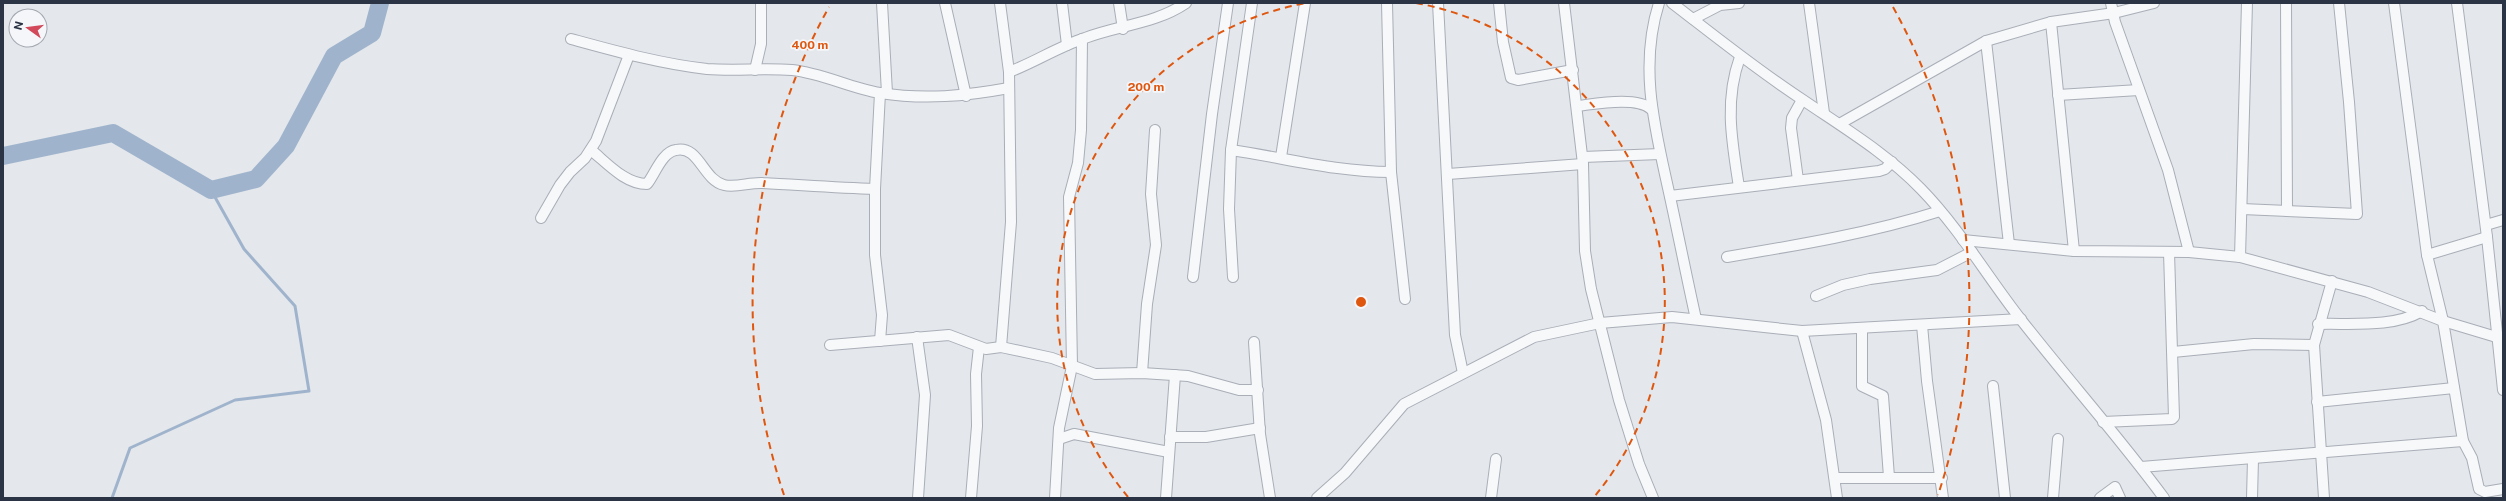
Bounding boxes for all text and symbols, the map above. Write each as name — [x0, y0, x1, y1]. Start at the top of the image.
north arrow — [8, 8, 48, 48]
text: N — [11, 20, 25, 31]
text: 400 m — [792, 38, 829, 52]
text: 200 m — [1128, 80, 1164, 94]
centre of rings — [1354, 295, 1368, 309]

